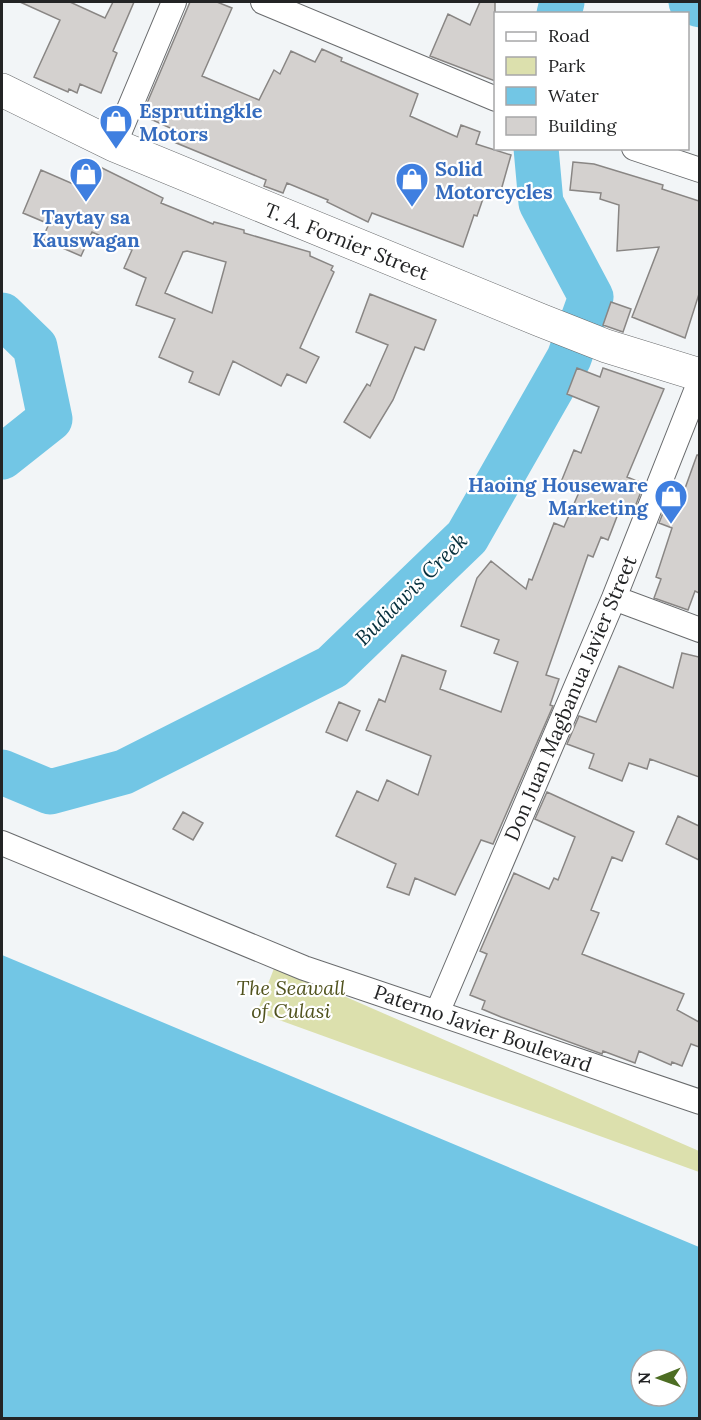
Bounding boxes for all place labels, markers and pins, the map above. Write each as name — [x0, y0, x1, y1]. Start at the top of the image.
place label: Esprutingkle Motors — [139, 98, 263, 146]
shop icon: Esprutingkle Motors — [98, 103, 134, 150]
shop icon: Taytay sa Kauswagan — [68, 156, 104, 203]
place label: Solid Motorcycles — [435, 156, 553, 204]
shop icon: Solid Motorcycles — [394, 161, 430, 208]
place label: Taytay sa Kauswagan — [32, 204, 140, 252]
place label: Haoing Houseware Marketing — [468, 472, 649, 520]
shop icon: Haoing Houseware Marketing — [653, 478, 689, 525]

